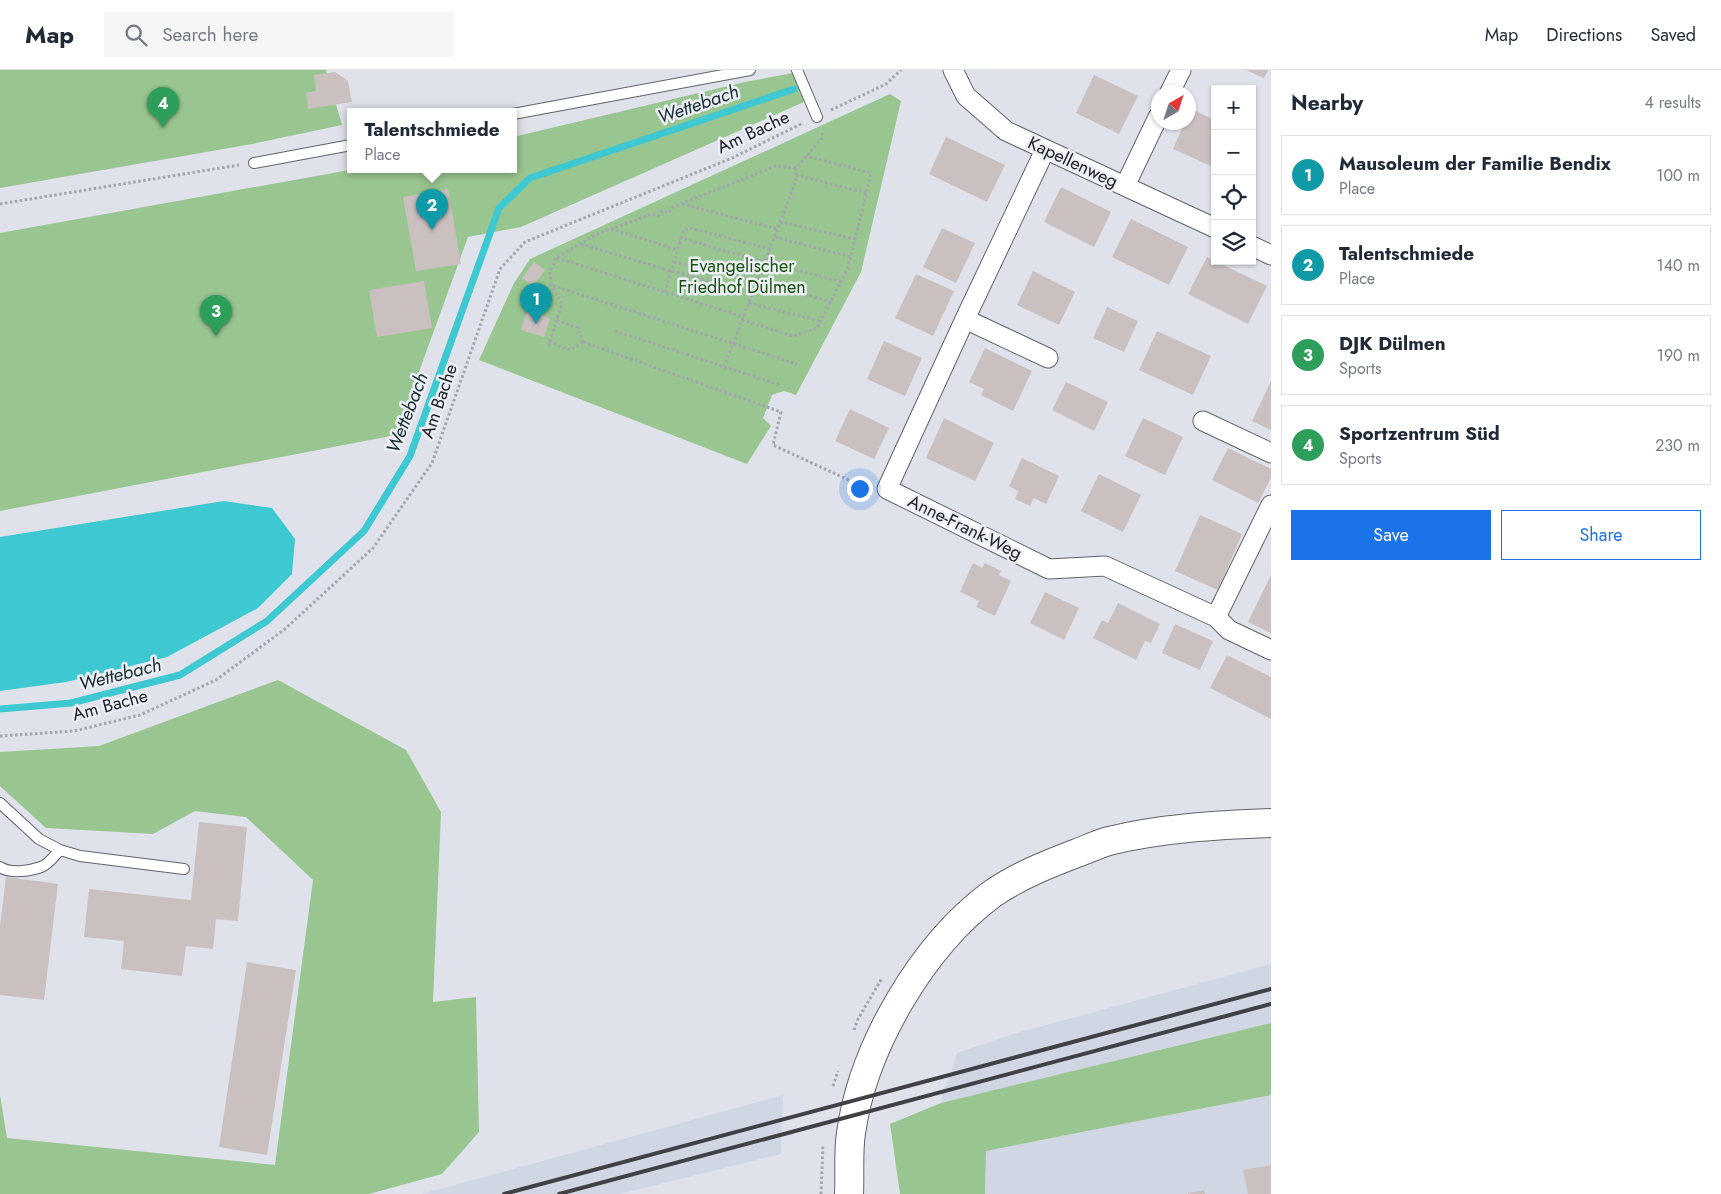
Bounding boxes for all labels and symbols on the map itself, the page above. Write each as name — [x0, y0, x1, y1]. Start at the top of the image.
water label: Wettebach — [654, 78, 742, 130]
north arrow — [1151, 85, 1196, 130]
pin: 4 — [147, 87, 179, 128]
street label: Am Bache — [712, 104, 794, 160]
street label: Kapellenweg — [1024, 130, 1122, 194]
pin: 2 — [416, 189, 448, 230]
park label: Evangelischer Friedhof Dülmen — [678, 253, 806, 300]
pin: 1 — [520, 283, 552, 324]
pin: 3 — [200, 295, 232, 336]
street label: Am Bache — [414, 360, 464, 442]
water label: Wettebach — [379, 369, 435, 457]
your location — [847, 476, 873, 502]
street label: Anne-Frank-Weg — [903, 488, 1027, 566]
water label: Wettebach — [76, 651, 164, 697]
street label: Am Bache — [69, 682, 151, 728]

